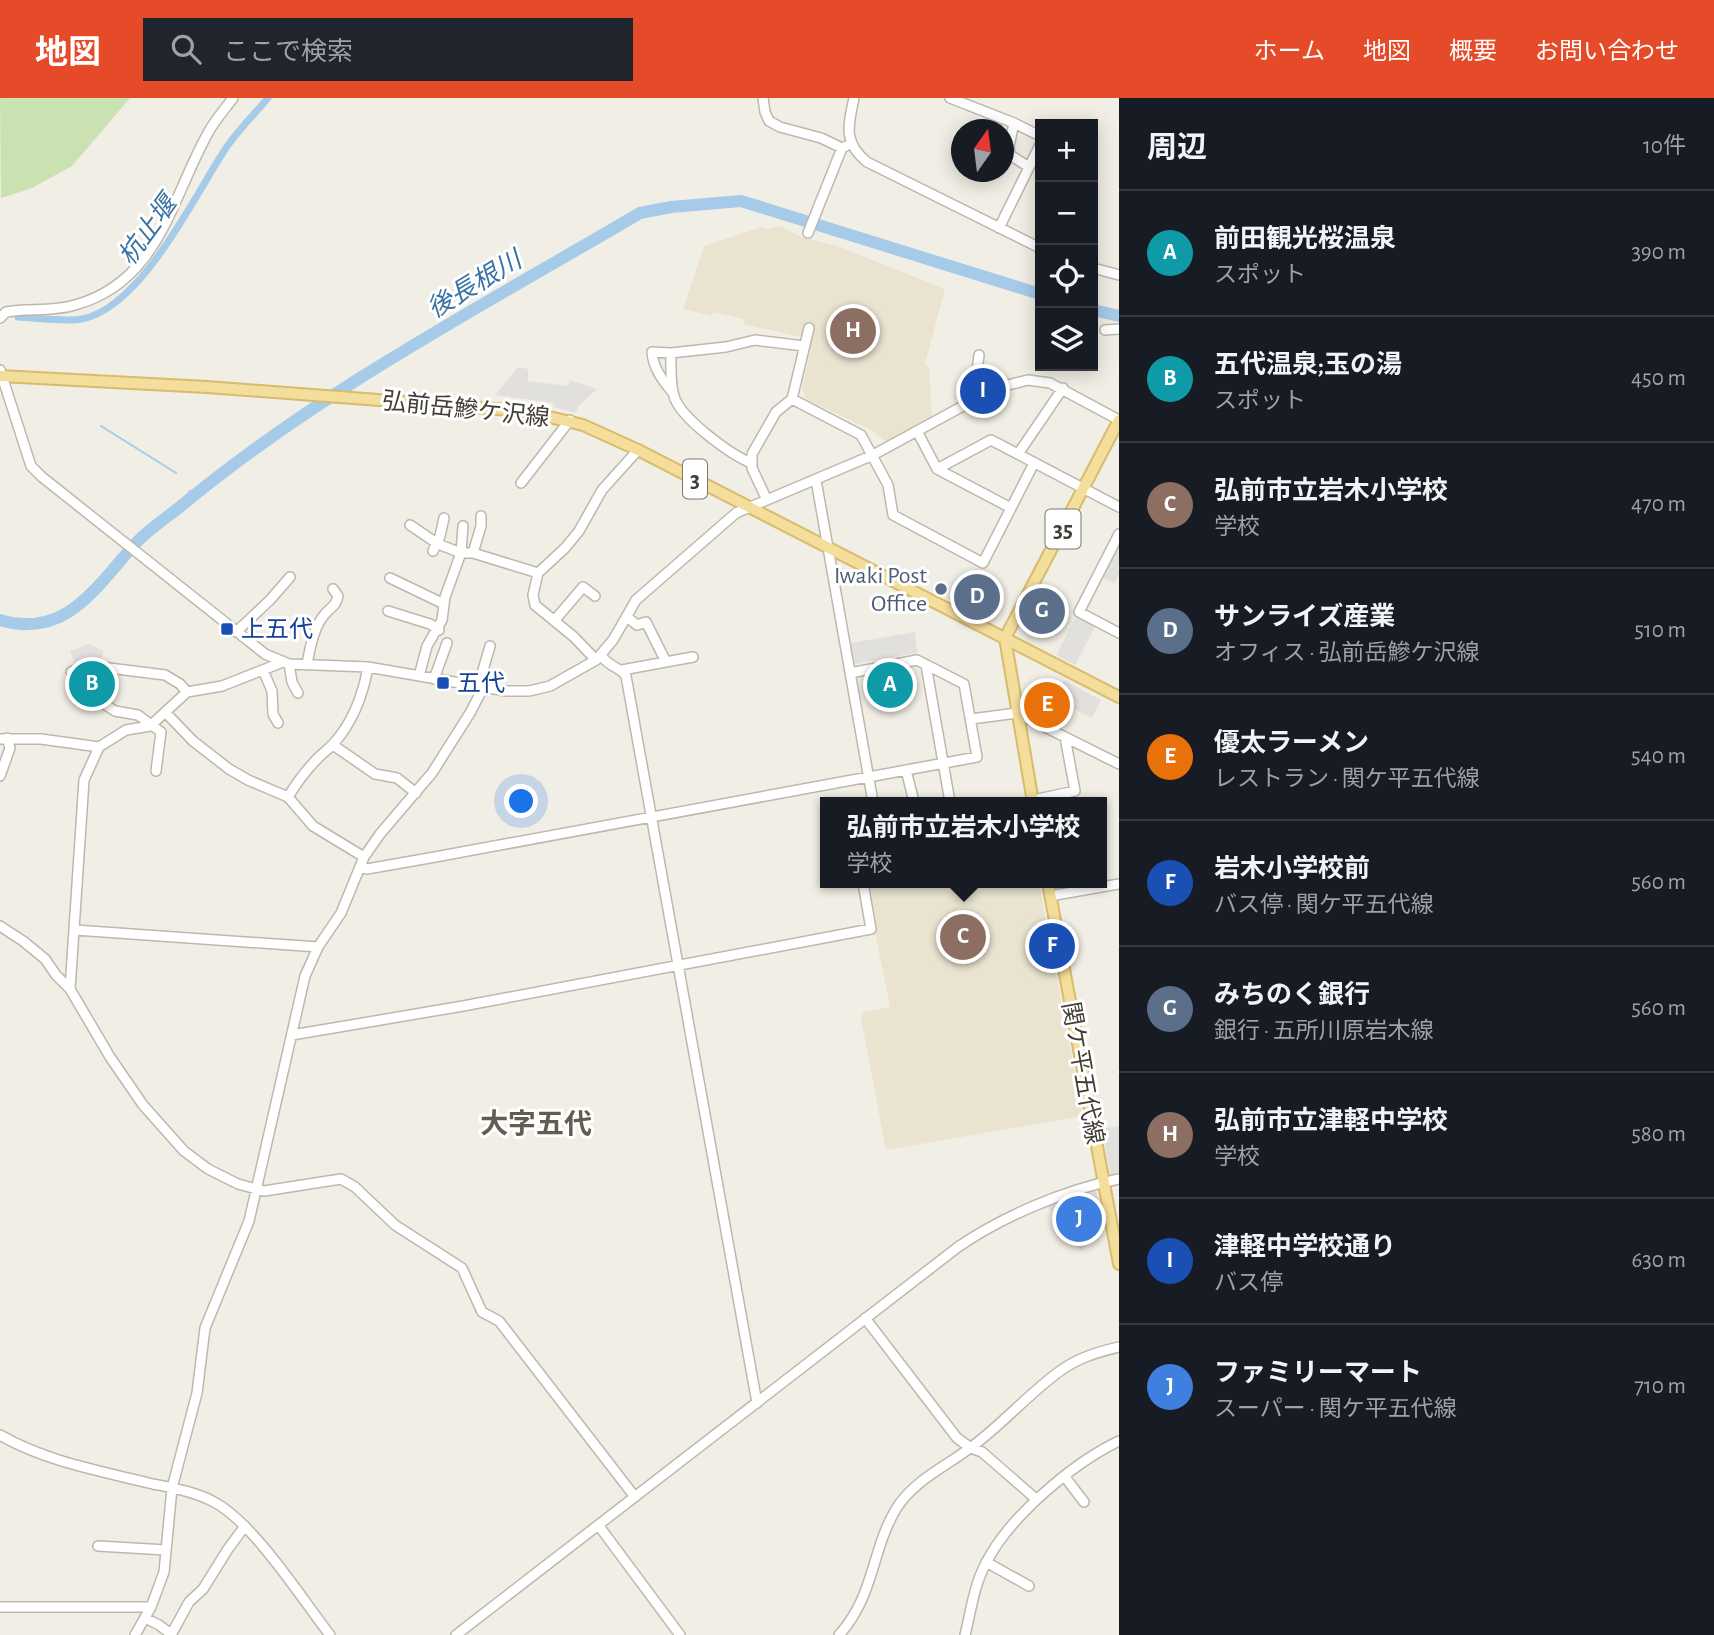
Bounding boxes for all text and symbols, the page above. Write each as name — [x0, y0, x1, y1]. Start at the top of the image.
search box — [143, 18, 633, 81]
icon: search — [167, 30, 205, 68]
text: 地図 — [35, 37, 101, 70]
text: ここで検索 — [223, 39, 353, 65]
text: ホーム — [1254, 40, 1325, 64]
text: 地図 — [1363, 40, 1411, 64]
text: 概要 — [1449, 40, 1497, 64]
text: お問い合わせ — [1535, 40, 1679, 64]
north arrow — [951, 119, 1014, 182]
map controls — [1035, 119, 1098, 371]
button: + — [1035, 119, 1098, 182]
text: 周辺 — [1147, 133, 1207, 163]
text: 10件 — [1643, 135, 1686, 158]
button: − — [1035, 182, 1098, 245]
water label: 杭止堰 — [114, 188, 184, 270]
text: 前田観光桜温泉 — [1214, 226, 1396, 252]
text: A — [1163, 241, 1177, 264]
text: 390 m — [1631, 241, 1686, 264]
water label: 後長根川 — [423, 245, 528, 323]
button: locate — [1035, 245, 1098, 308]
text: スポット — [1214, 264, 1306, 287]
pin: H — [830, 305, 876, 357]
button: layers — [1035, 308, 1098, 371]
text: 五代温泉;玉の湯 — [1214, 352, 1402, 378]
pin: I — [960, 365, 1006, 417]
text: B — [1163, 367, 1177, 390]
text: 450 m — [1631, 367, 1686, 390]
street label: 弘前岳鰺ケ沢線 — [381, 387, 551, 431]
text: スポット — [1214, 390, 1306, 413]
road number: 3 — [683, 460, 707, 498]
text: 弘前市立岩木小学校 — [1214, 478, 1448, 504]
text: C — [1164, 493, 1176, 516]
text: 470 m — [1631, 493, 1686, 516]
road number: 35 — [1046, 510, 1080, 548]
text: 学校 — [1214, 516, 1260, 539]
place label: Iwaki Post Office — [834, 564, 927, 616]
pin: D — [954, 571, 1000, 623]
marker: Iwaki Post Office — [933, 581, 949, 597]
pin: G — [1019, 585, 1065, 637]
text: サンライズ産業 — [1214, 604, 1395, 630]
place label: 上五代 — [241, 617, 313, 642]
text: D — [1162, 619, 1178, 642]
text: 510 m — [1634, 619, 1686, 642]
marker: 上五代 — [219, 621, 235, 637]
text: オフィス · 弘前岳鰺ケ沢線 — [1214, 642, 1479, 665]
pin: B — [69, 658, 115, 710]
pin: A — [867, 659, 913, 711]
place label: 五代 — [457, 671, 505, 696]
marker: 五代 — [435, 675, 451, 691]
pin: E — [1024, 679, 1070, 731]
text: 優太ラーメン — [1214, 730, 1369, 756]
text: E — [1164, 745, 1176, 768]
text: 540 m — [1631, 745, 1686, 768]
text: レストラン · 関ケ平五代線 — [1214, 768, 1480, 791]
your location — [504, 784, 538, 818]
popup — [820, 797, 1107, 888]
text: 弘前市立岩木小学校 — [846, 815, 1081, 841]
text: 学校 — [846, 853, 892, 876]
text: 岩木小学校前 — [1214, 856, 1370, 882]
text: F — [1165, 871, 1175, 894]
text: 560 m — [1631, 871, 1686, 894]
text: バス停 · 関ケ平五代線 — [1214, 894, 1434, 917]
pin: C — [940, 911, 986, 963]
pin: F — [1029, 920, 1075, 972]
text: みちのく銀行 — [1214, 982, 1370, 1008]
text: G — [1163, 997, 1177, 1020]
text: 560 m — [1631, 997, 1686, 1020]
street label: 関ケ平五代線 — [1058, 1000, 1108, 1146]
text: 銀行 · 五所川原岩木線 — [1214, 1020, 1434, 1043]
text: 弘前市立津軽中学校 — [1214, 1108, 1448, 1134]
district label: 大字五代 — [480, 1109, 592, 1139]
text: H — [1162, 1123, 1178, 1146]
text: 580 m — [1631, 1123, 1686, 1146]
text: 学校 — [1214, 1146, 1260, 1169]
pin: J — [1056, 1193, 1102, 1245]
text: 津軽中学校通り — [1214, 1234, 1396, 1260]
text: I — [1167, 1249, 1173, 1272]
text: 630 m — [1631, 1249, 1686, 1272]
text: バス停 — [1214, 1272, 1283, 1295]
text: ファミリーマート — [1214, 1360, 1422, 1386]
text: J — [1166, 1375, 1174, 1398]
text: 710 m — [1634, 1375, 1686, 1398]
text: スーパー · 関ケ平五代線 — [1214, 1398, 1457, 1421]

